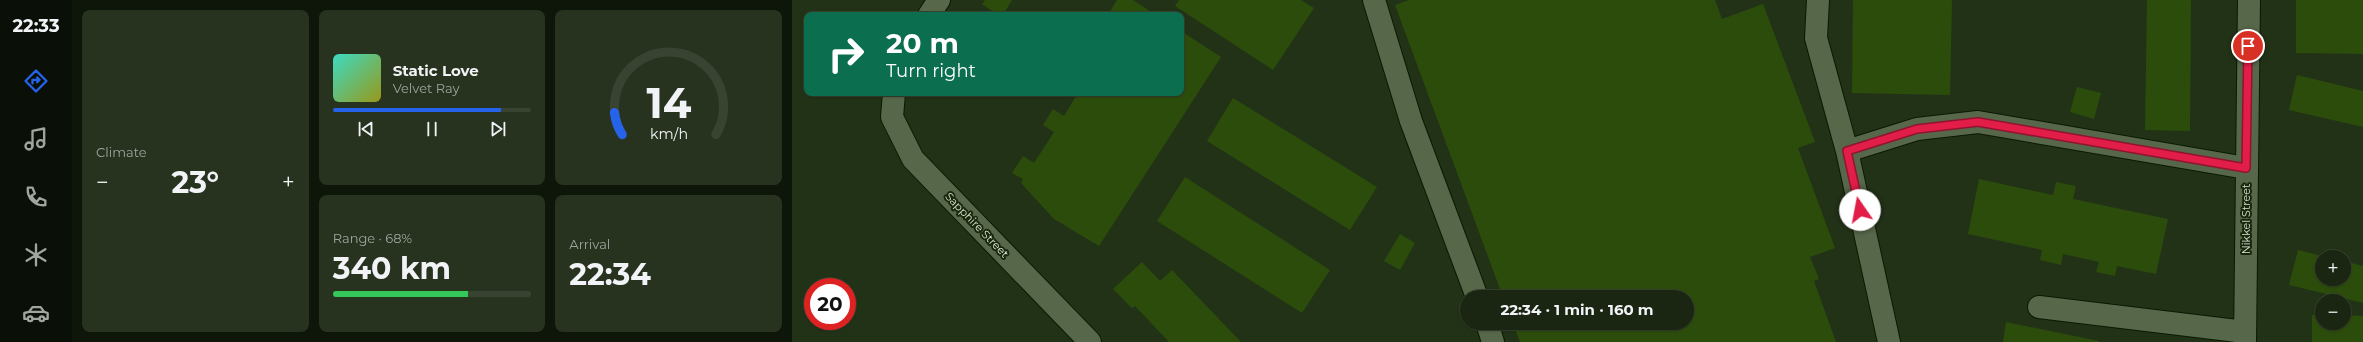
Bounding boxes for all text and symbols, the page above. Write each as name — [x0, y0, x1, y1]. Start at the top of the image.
text: 22:33 — [12, 15, 60, 37]
text: 20 m — [886, 26, 959, 60]
icon: right — [820, 28, 872, 80]
pin — [2231, 29, 2265, 63]
icon: arrive — [2237, 35, 2259, 57]
text: Turn right — [886, 60, 976, 82]
text: Static Love — [393, 61, 479, 80]
icon: directions — [22, 67, 50, 95]
text: 14 — [646, 78, 691, 128]
text: Velvet Ray — [393, 80, 460, 96]
icon: previous — [355, 118, 377, 140]
icon: pause — [421, 118, 443, 140]
icon: next — [487, 118, 509, 140]
icon: music — [22, 125, 50, 153]
text: km/h — [650, 125, 688, 143]
text: Climate — [96, 144, 147, 160]
text: 23° — [172, 164, 219, 201]
text: − — [96, 169, 109, 196]
text: + — [282, 169, 295, 196]
icon: phone — [22, 183, 50, 211]
street label: Nikkel Street — [2239, 183, 2253, 254]
street label: Sapphire Street — [942, 189, 1012, 261]
position arrow — [1839, 189, 1881, 231]
text: Range · 68% — [333, 230, 412, 246]
text: Arrival — [569, 236, 610, 252]
icon: climate — [22, 241, 50, 269]
text: 340 km — [333, 250, 451, 287]
map controls — [2315, 250, 2351, 330]
button: + — [2315, 250, 2351, 286]
text: 22:34 — [569, 256, 651, 293]
speed limit sign: 20 — [804, 278, 856, 330]
button: − — [2315, 294, 2351, 330]
icon: car — [22, 299, 50, 327]
text: 22:34 · 1 min · 160 m — [1500, 300, 1654, 319]

